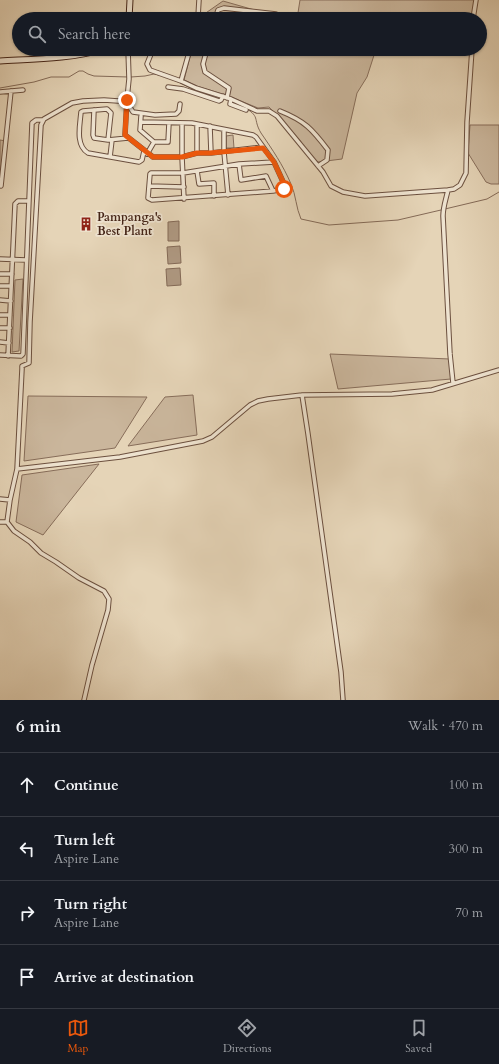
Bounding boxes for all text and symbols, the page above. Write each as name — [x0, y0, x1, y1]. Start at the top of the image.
search box — [12, 12, 487, 56]
icon: search — [26, 23, 48, 45]
text: Search here — [58, 24, 131, 44]
route end — [118, 91, 136, 109]
route start — [275, 180, 293, 198]
place label: Pampanga's Best Plant — [97, 209, 161, 239]
building icon: Pampanga's Best Plant — [78, 216, 94, 232]
text: 6 min — [16, 715, 61, 738]
text: Walk · 470 m — [408, 717, 483, 735]
icon: ahead — [16, 774, 38, 796]
text: Continue — [54, 775, 119, 795]
text: 100 m — [449, 776, 483, 794]
text: Turn left — [54, 830, 115, 850]
icon: left — [16, 838, 38, 860]
text: 300 m — [449, 840, 483, 858]
text: Aspire Lane — [54, 850, 119, 868]
text: Turn right — [54, 894, 127, 914]
icon: right — [16, 902, 38, 924]
text: 70 m — [455, 904, 483, 922]
text: Aspire Lane — [54, 914, 119, 932]
icon: arrive — [16, 966, 38, 988]
text: Arrive at destination — [54, 967, 194, 987]
tab: Map — [67, 1017, 89, 1056]
tab: Directions — [223, 1017, 271, 1056]
tab: Saved — [405, 1017, 432, 1056]

